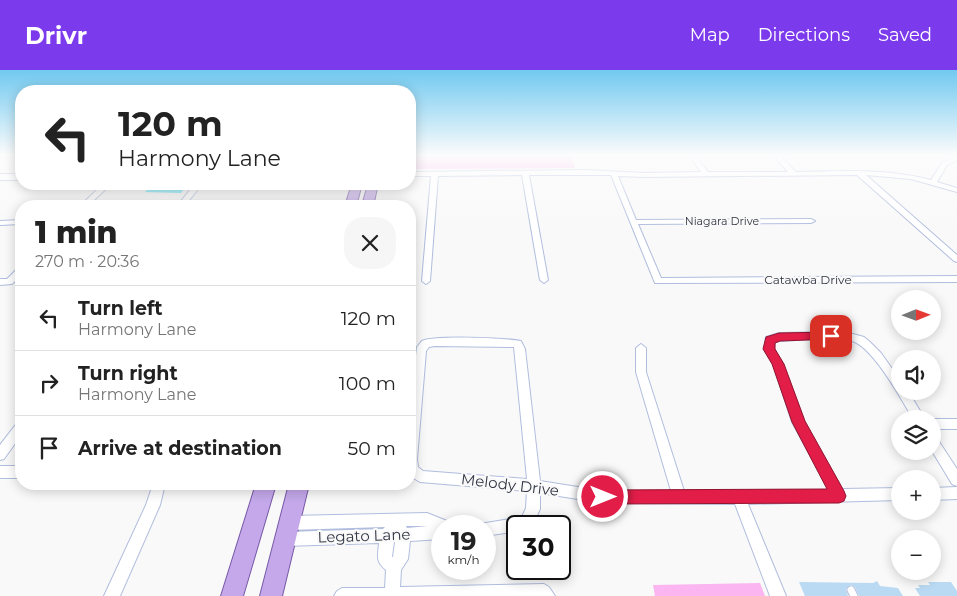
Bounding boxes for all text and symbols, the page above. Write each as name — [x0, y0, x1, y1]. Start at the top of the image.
text: Drivr — [25, 21, 87, 50]
text: Map — [690, 24, 730, 46]
text: Directions — [758, 24, 850, 46]
text: Saved — [878, 24, 932, 46]
text: 120 m — [118, 102, 223, 145]
icon: left — [35, 105, 100, 170]
text: Harmony Lane — [118, 145, 281, 172]
text: 1 min — [35, 214, 118, 251]
street label: Niagara Drive — [685, 214, 760, 228]
button: close — [344, 217, 396, 269]
text: 270 m · 20:36 — [35, 252, 139, 271]
street label: Catawba Drive — [764, 272, 852, 287]
north arrow — [891, 290, 941, 340]
map controls — [891, 290, 941, 580]
text: Turn left — [78, 297, 163, 320]
icon: left — [35, 304, 63, 332]
text: 120 m — [341, 307, 396, 330]
pin — [810, 315, 852, 357]
text: Harmony Lane — [78, 320, 196, 339]
icon: arrive — [817, 322, 845, 350]
button: sound — [891, 350, 941, 400]
text: Turn right — [78, 362, 178, 385]
icon: right — [35, 369, 63, 397]
text: 100 m — [339, 372, 396, 395]
text: Harmony Lane — [78, 385, 196, 404]
button: layers — [891, 410, 941, 460]
icon: arrive — [35, 434, 63, 462]
text: Arrive at destination — [78, 437, 282, 460]
text: 50 m — [348, 437, 396, 460]
street label: Melody Drive — [460, 469, 560, 500]
position arrow — [576, 470, 628, 522]
button: + — [891, 470, 941, 520]
speed limit sign: 30 — [506, 515, 571, 580]
street label: Legato Lane — [317, 524, 411, 547]
text: 19 — [451, 526, 476, 556]
button: − — [891, 530, 941, 580]
text: km/h — [447, 552, 480, 567]

